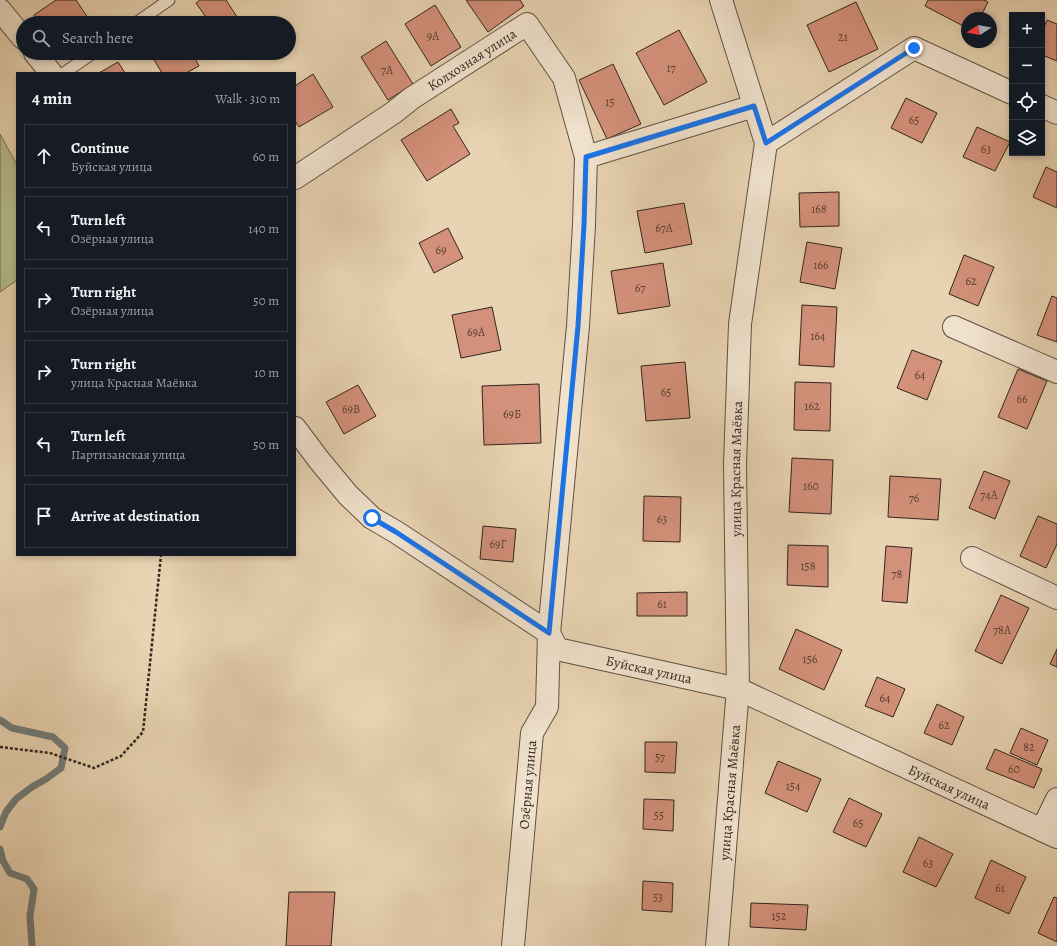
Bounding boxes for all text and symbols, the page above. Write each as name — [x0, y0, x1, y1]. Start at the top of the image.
north arrow — [961, 12, 997, 48]
map controls — [1009, 12, 1045, 156]
button: + — [1009, 12, 1045, 48]
search box — [16, 16, 296, 60]
street label: Колхозная улица — [424, 24, 521, 96]
icon: search — [30, 27, 52, 49]
text: Search here — [62, 28, 133, 48]
house number: 9А — [427, 28, 440, 44]
house number: 21 — [838, 29, 848, 45]
route end — [905, 39, 923, 57]
button: − — [1009, 48, 1045, 84]
house number: 17 — [666, 60, 677, 76]
house number: 7А — [381, 62, 394, 78]
button: locate — [1009, 84, 1045, 120]
text: 4 min — [32, 87, 72, 110]
text: Walk · 310 m — [215, 90, 280, 107]
house number: 15 — [605, 94, 615, 110]
house number: 65 — [909, 112, 919, 128]
button: layers — [1009, 120, 1045, 156]
text: Continue — [71, 138, 129, 158]
house number: 63 — [981, 141, 991, 157]
icon: ahead — [33, 145, 55, 167]
text: 60 m — [253, 148, 279, 165]
text: Буйская улица — [71, 158, 152, 175]
house number: 168 — [811, 201, 827, 217]
text: Turn left — [71, 210, 126, 230]
icon: left — [33, 217, 55, 239]
text: 140 m — [248, 220, 279, 237]
house number: 67А — [655, 220, 674, 236]
text: Озёрная улица — [71, 230, 154, 247]
house number: 69 — [435, 242, 447, 258]
house number: 166 — [813, 257, 829, 273]
house number: 62 — [965, 273, 977, 289]
house number: 67 — [635, 280, 646, 296]
text: Turn right — [71, 282, 136, 302]
icon: right — [33, 289, 55, 311]
text: 50 m — [253, 292, 279, 309]
text: Озёрная улица — [71, 302, 154, 319]
house number: 69А — [467, 324, 486, 340]
house number: 164 — [810, 328, 826, 344]
text: Turn right — [71, 354, 136, 374]
icon: right — [33, 361, 55, 383]
text: 10 m — [254, 364, 279, 381]
house number: 64 — [915, 367, 926, 383]
text: улица Красная Маёвка — [71, 374, 197, 391]
house number: 65 — [661, 384, 671, 400]
house number: 66 — [1016, 391, 1028, 407]
house number: 162 — [804, 398, 820, 414]
street label: улица Красная Маёвка — [726, 400, 747, 538]
house number: 69В — [342, 401, 360, 417]
house number: 69Б — [503, 406, 521, 422]
text: Turn left — [71, 426, 126, 446]
icon: left — [33, 433, 55, 455]
text: 50 m — [253, 436, 279, 453]
text: Партизанская улица — [71, 446, 185, 463]
house number: 160 — [803, 478, 819, 494]
house number: 74А — [980, 487, 999, 503]
house number: 76 — [909, 490, 920, 506]
icon: arrive — [33, 505, 55, 527]
text: Arrive at destination — [71, 506, 200, 526]
route start — [363, 509, 381, 527]
house number: 63 — [657, 511, 667, 527]
house number: 69Г — [490, 536, 507, 552]
house number: 158 — [800, 558, 816, 574]
house number: 78 — [892, 566, 903, 582]
house number: 61 — [657, 596, 667, 612]
house number: 78А — [993, 622, 1012, 638]
street label: Буйская улица — [604, 651, 694, 689]
house number: 156 — [803, 651, 818, 667]
house number: 64 — [880, 690, 891, 706]
house number: 62 — [938, 717, 950, 733]
street label: улица Красная Маёвка — [715, 723, 745, 862]
street label: Озёрная улица — [514, 739, 541, 830]
house number: 82 — [1023, 739, 1035, 755]
house number: 57 — [655, 749, 666, 765]
street label: Буйская улица — [905, 760, 993, 815]
house number: 60 — [1008, 761, 1020, 777]
house number: 154 — [786, 778, 801, 794]
house number: 55 — [654, 807, 664, 823]
house number: 65 — [853, 815, 863, 831]
house number: 63 — [923, 855, 933, 871]
house number: 61 — [995, 880, 1005, 896]
house number: 53 — [653, 889, 663, 905]
house number: 152 — [772, 908, 787, 924]

